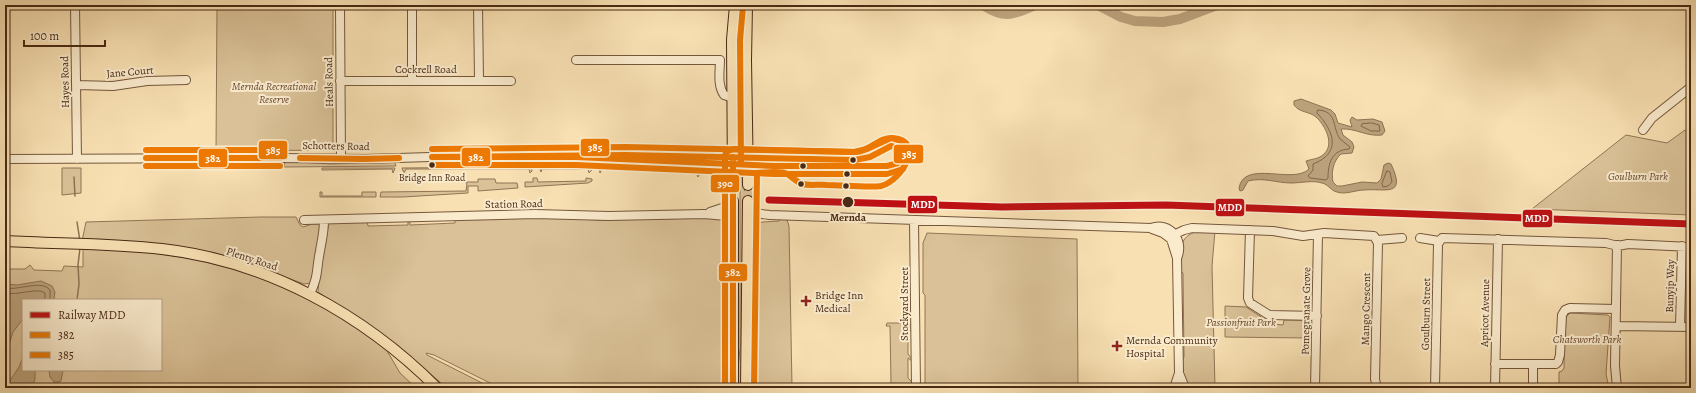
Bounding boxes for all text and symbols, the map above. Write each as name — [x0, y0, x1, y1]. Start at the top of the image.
scale bar — [24, 22, 105, 48]
text: 100 m — [30, 28, 59, 44]
street label: Hayes Road — [57, 56, 73, 108]
street label: Heals Road — [321, 57, 337, 107]
street label: Jane Court — [106, 62, 155, 82]
street label: Cockrell Road — [395, 62, 457, 77]
park label: Mernda Recreational Reserve — [232, 79, 316, 107]
street label: Schotters Road — [302, 138, 370, 154]
line badge: 385 — [580, 138, 610, 157]
line badge: 385 — [258, 140, 288, 160]
text: 385 — [588, 140, 603, 155]
text: 385 — [266, 143, 281, 158]
line badge: 385 — [893, 144, 924, 164]
line badge: 382 — [461, 147, 491, 167]
text: 385 — [902, 147, 917, 162]
line badge: 382 — [198, 148, 228, 168]
text: 382 — [468, 150, 484, 165]
text: 382 — [205, 151, 221, 166]
unlabelled marker — [848, 155, 858, 165]
marker: Bridge Inn Road — [427, 160, 437, 170]
unlabelled marker — [798, 161, 808, 171]
unlabelled marker — [842, 169, 852, 179]
park label: Goulburn Park — [1608, 169, 1668, 184]
place label: Bridge Inn Road — [399, 171, 466, 184]
line badge: 390 — [710, 174, 740, 193]
text: 390 — [717, 176, 733, 191]
unlabelled marker — [796, 179, 806, 189]
unlabelled marker — [841, 181, 851, 191]
marker: Mernda — [841, 195, 855, 209]
line badge: MDD — [907, 195, 938, 214]
street label: Station Road — [485, 196, 543, 212]
text: MDD — [911, 197, 936, 212]
line badge: MDD — [1215, 198, 1245, 217]
text: MDD — [1218, 200, 1243, 215]
line badge: MDD — [1522, 209, 1553, 228]
place label: Mernda — [830, 210, 867, 225]
text: MDD — [1525, 211, 1550, 226]
street label: Plenty Road — [224, 244, 280, 274]
street label: Bunyip Way — [1662, 259, 1678, 313]
line badge: 382 — [718, 263, 748, 282]
text: 382 — [725, 265, 741, 280]
street label: Stockyard Street — [897, 267, 912, 341]
street label: Pomegranate Grove — [1298, 267, 1314, 355]
street label: Mango Crescent — [1358, 272, 1374, 345]
street label: Goulburn Street — [1418, 277, 1434, 350]
street label: Apricot Avenue — [1477, 279, 1493, 348]
place label: Bridge Inn Medical — [815, 288, 863, 316]
marker: Bridge Inn Medical — [800, 295, 812, 307]
legend — [22, 299, 162, 371]
text: Railway MDD — [58, 307, 125, 323]
park label: Passionfruit Park — [1206, 315, 1276, 330]
text: 382 — [58, 327, 75, 343]
park label: Chatsworth Park — [1553, 332, 1621, 347]
place label: Mernda Community Hospital — [1126, 333, 1218, 361]
marker: Mernda Community Hospital — [1111, 340, 1123, 352]
text: 385 — [58, 347, 74, 363]

